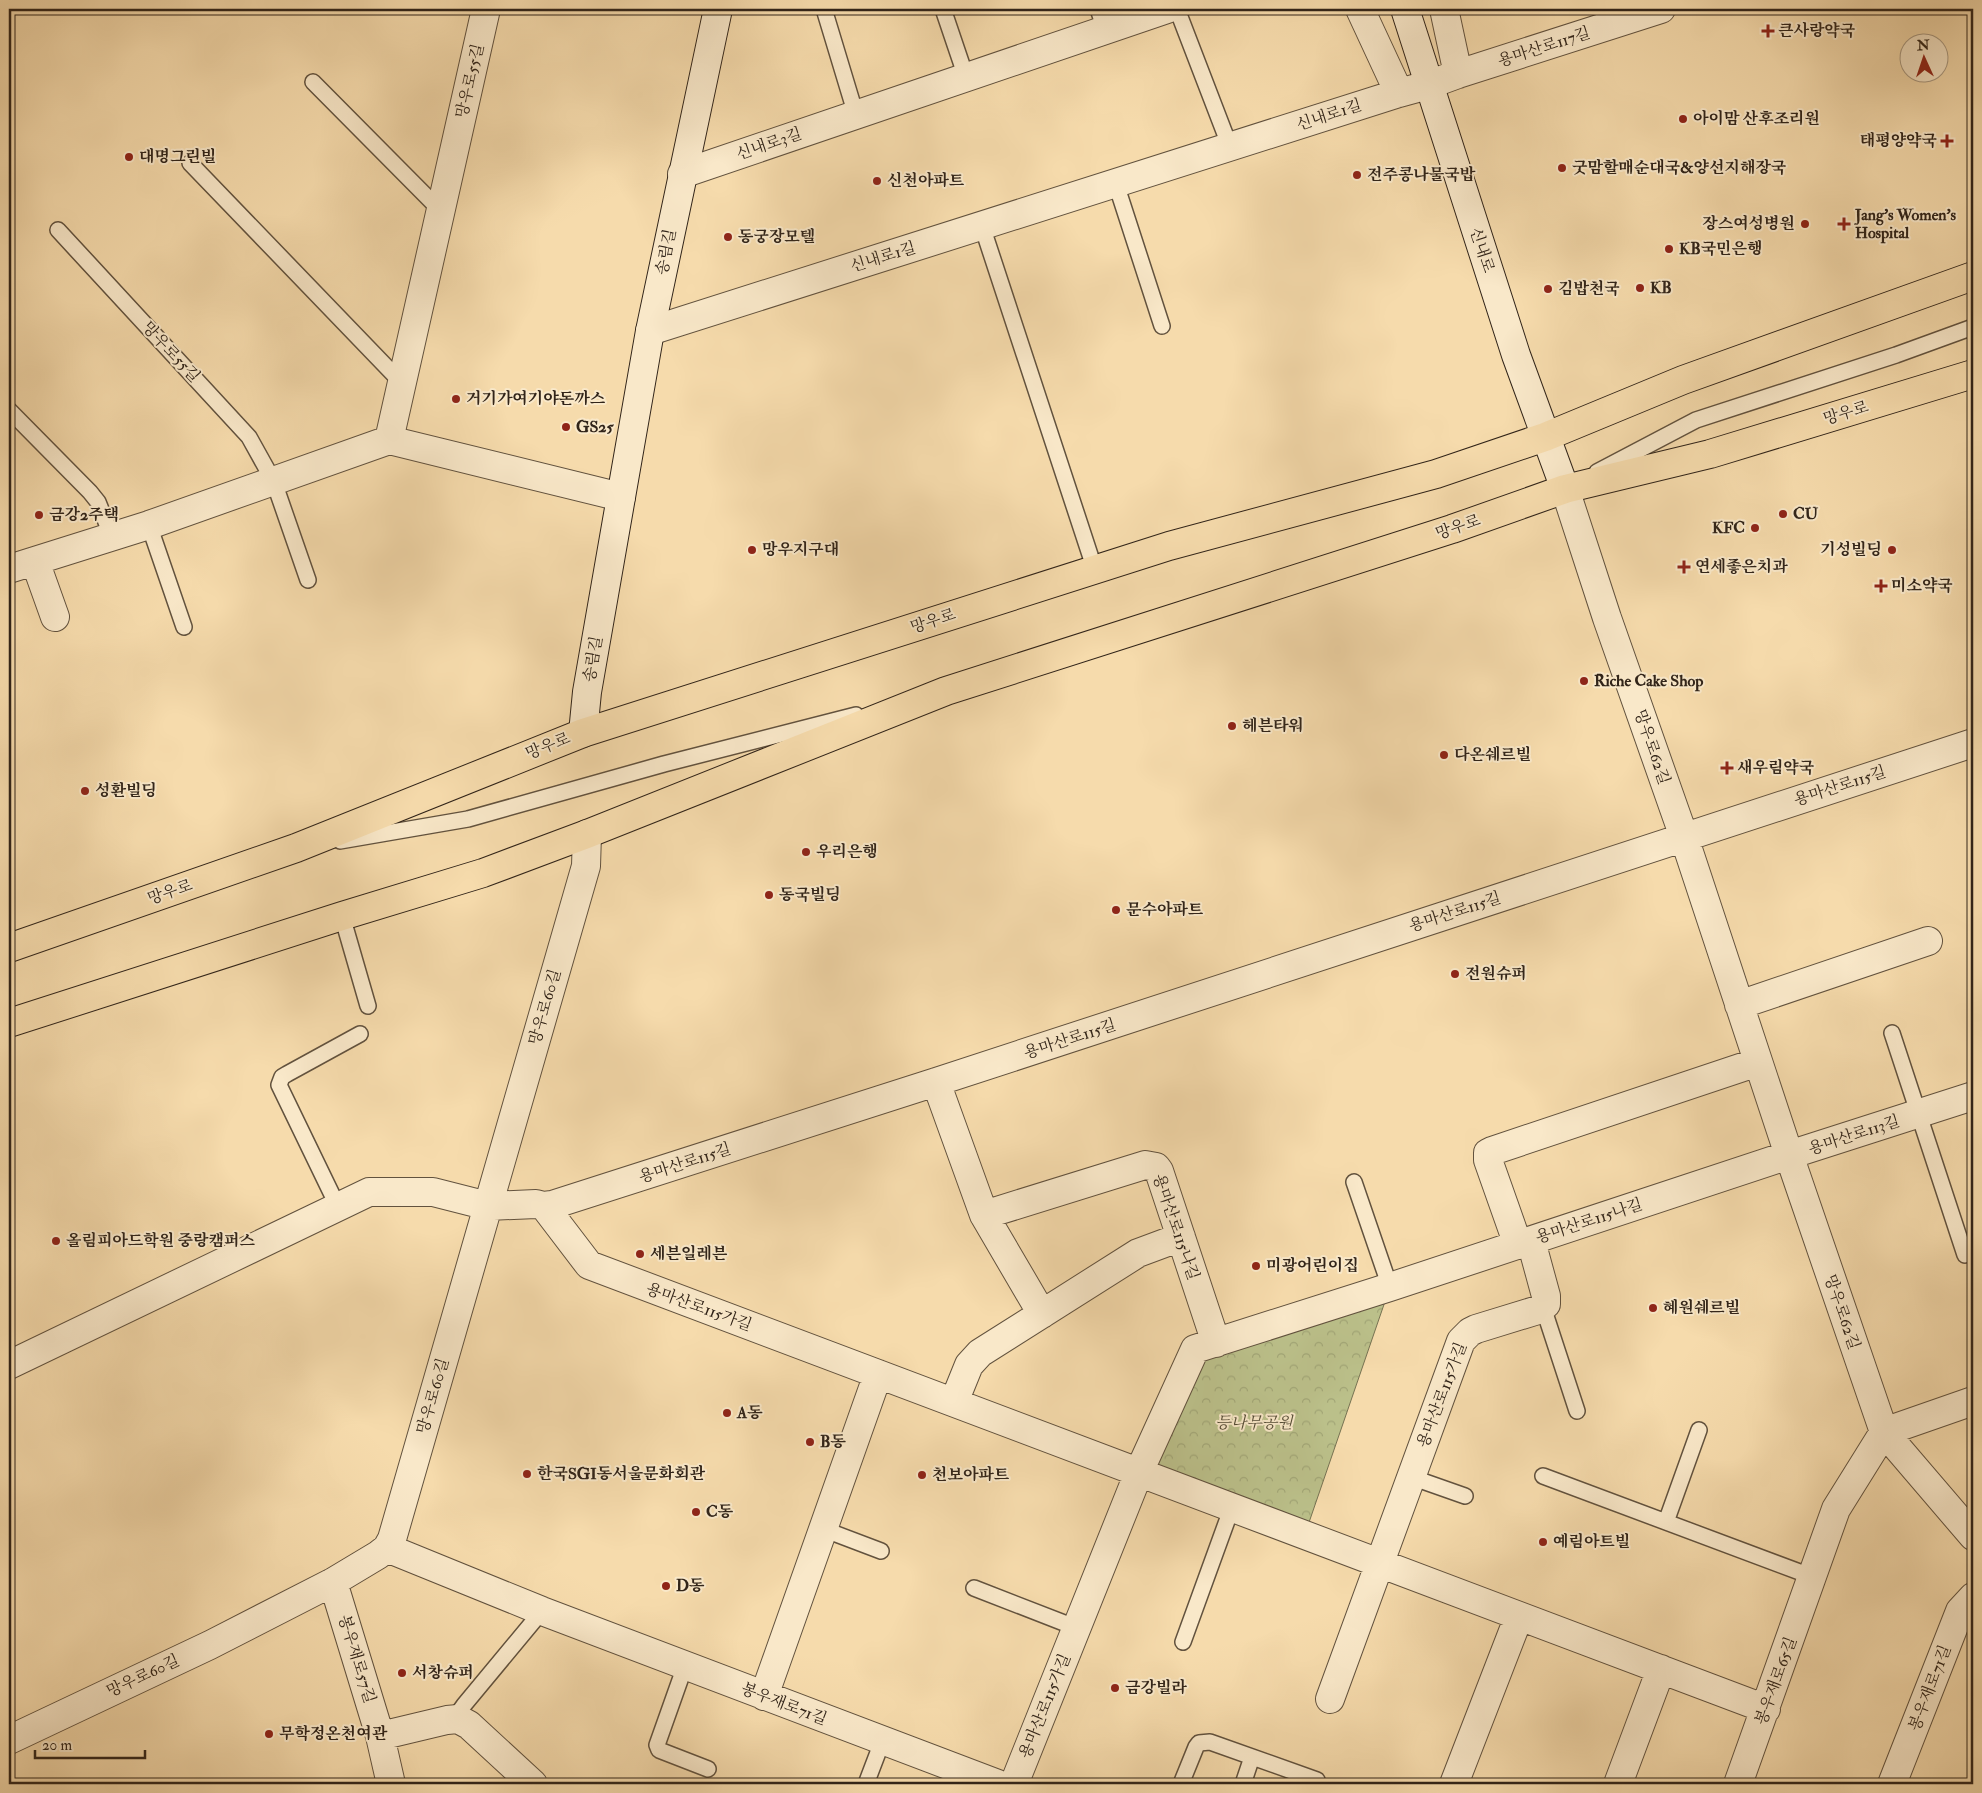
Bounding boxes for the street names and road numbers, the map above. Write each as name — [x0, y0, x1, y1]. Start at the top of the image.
street label: 용마산로117길 — [1495, 23, 1593, 71]
street label: 망우로55길 — [452, 42, 488, 120]
street label: 신내로1길 — [1294, 95, 1364, 135]
street label: 신내로3길 — [734, 123, 804, 165]
street label: 신내로 — [1465, 225, 1499, 276]
street label: 송림길 — [652, 227, 680, 277]
street label: 신내로1길 — [848, 238, 918, 276]
street label: 망우로55길 — [138, 317, 204, 387]
street label: 망우로 — [1821, 397, 1872, 429]
street label: 망우로 — [1433, 510, 1484, 544]
street label: 망우로 — [908, 604, 959, 638]
street label: 송림길 — [579, 634, 607, 684]
street label: 망우로62길 — [1630, 707, 1674, 787]
street label: 망우로 — [523, 728, 574, 764]
street label: 용마산로115길 — [1791, 762, 1889, 810]
street label: 망우로 — [145, 875, 196, 909]
street label: 용마산로115길 — [1406, 888, 1504, 936]
street label: 망우로60길 — [525, 967, 565, 1047]
street label: 용마산로115길 — [1021, 1015, 1119, 1063]
street label: 용마산로113길 — [1806, 1111, 1902, 1159]
street label: 용마산로115길 — [636, 1139, 734, 1187]
street label: 용마산로115나길 — [1148, 1171, 1204, 1283]
street label: 용마산로115나길 — [1533, 1194, 1645, 1248]
street label: 망우로62길 — [1820, 1272, 1864, 1352]
street label: 용마산로115가길 — [643, 1279, 755, 1335]
street label: 용마산로115가길 — [1413, 1340, 1471, 1450]
street label: 망우로60길 — [413, 1356, 453, 1436]
street label: 봉우재로57길 — [334, 1612, 380, 1706]
street label: 봉우재로65길 — [1751, 1634, 1801, 1728]
street label: 봉우재로71길 — [1904, 1642, 1956, 1734]
street label: 망우로60길 — [103, 1650, 183, 1702]
street label: 용마산로115가길 — [1015, 1651, 1075, 1761]
street label: 봉우재로71길 — [738, 1678, 830, 1730]

